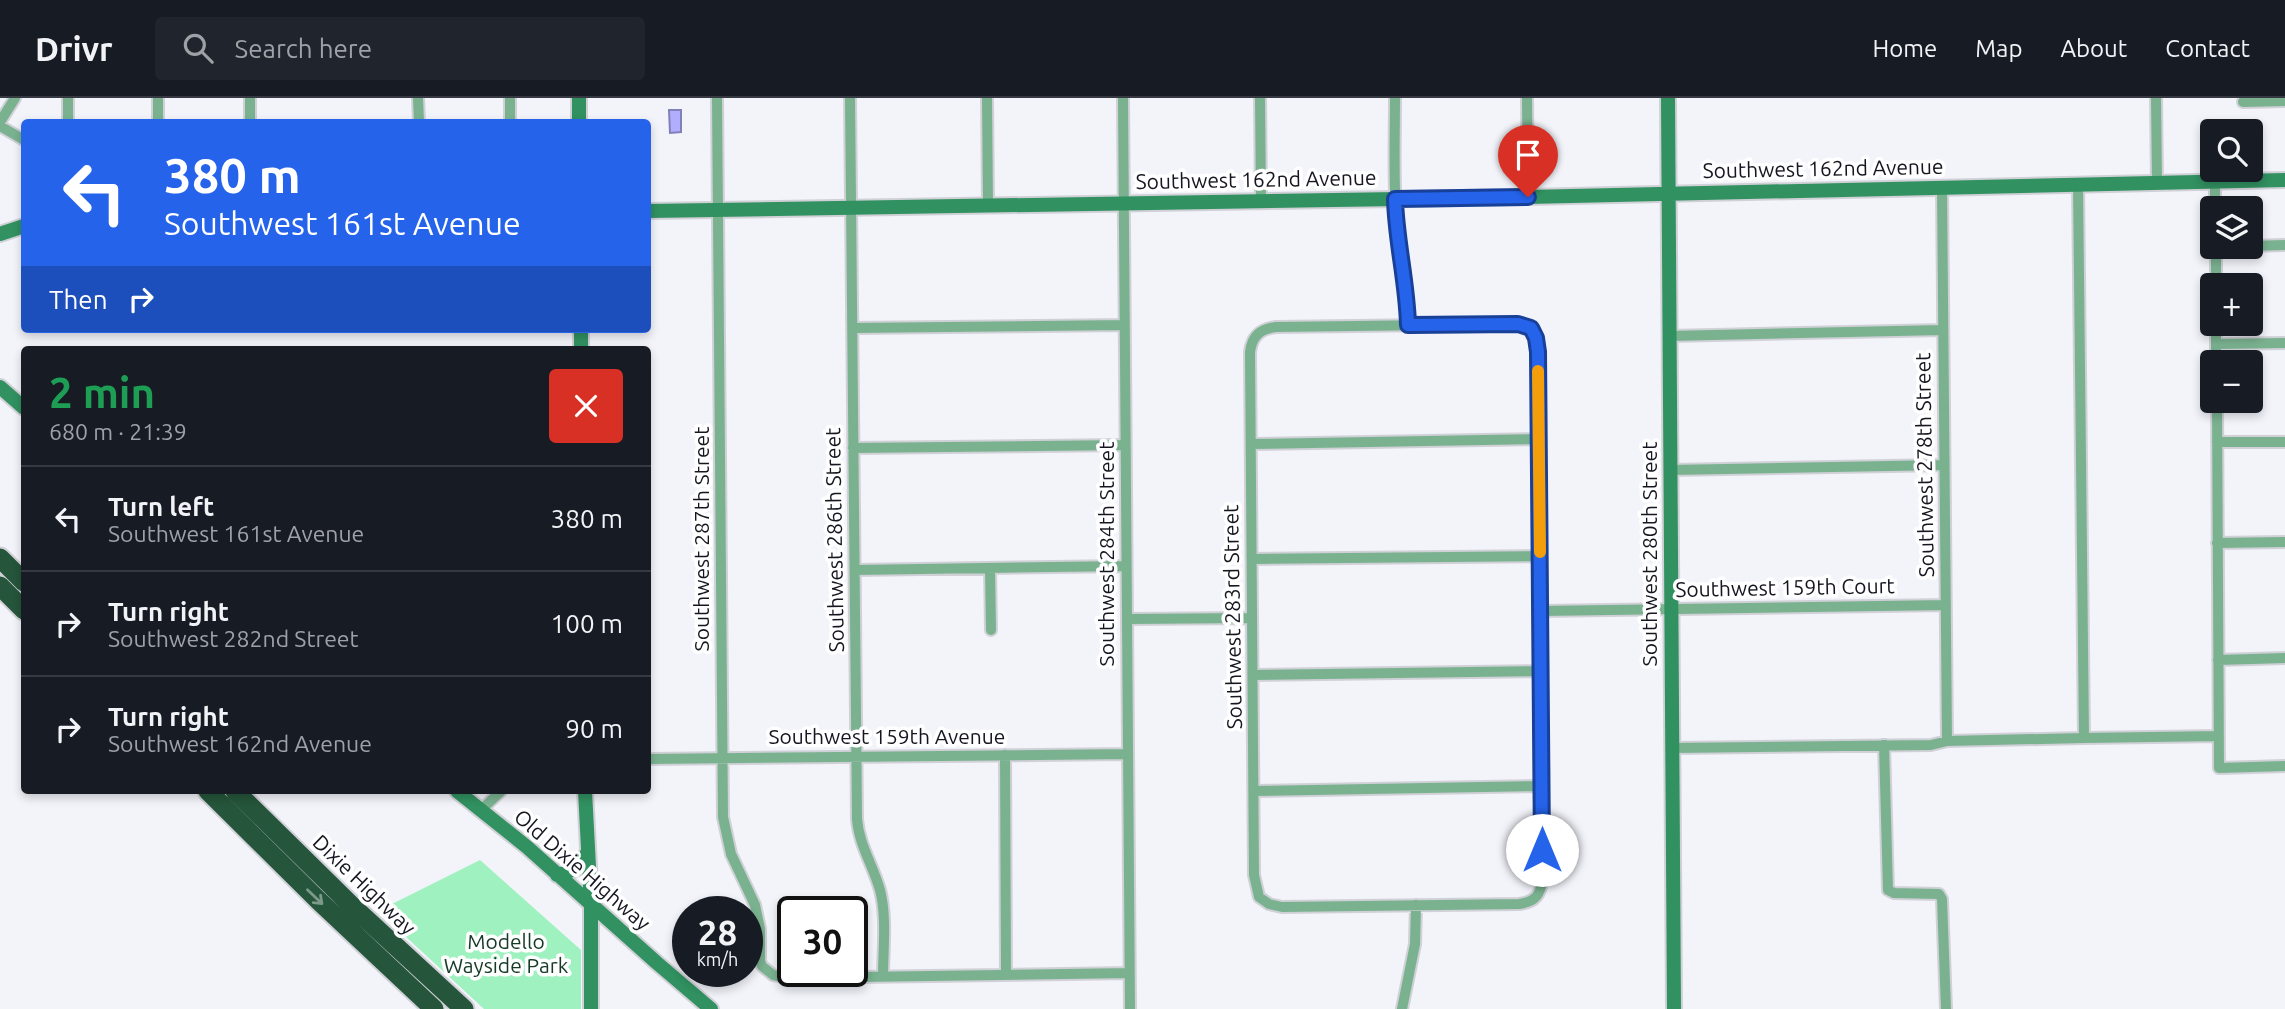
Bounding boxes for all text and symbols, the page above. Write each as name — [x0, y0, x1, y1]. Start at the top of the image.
search box — [155, 17, 645, 80]
icon: search — [179, 29, 217, 67]
text: Drivr — [35, 30, 113, 67]
text: Search here — [235, 34, 372, 63]
text: Home — [1872, 35, 1937, 62]
text: Map — [1975, 35, 2022, 62]
text: About — [2060, 35, 2127, 62]
text: Contact — [2165, 35, 2250, 62]
map controls — [2200, 119, 2263, 413]
button: search — [2200, 119, 2263, 182]
pin — [1498, 125, 1558, 197]
icon: arrive — [1509, 136, 1547, 174]
icon: left — [49, 147, 140, 238]
text: 380 m — [164, 147, 301, 202]
street label: Southwest 162nd Avenue — [1702, 154, 1944, 182]
street label: Southwest 162nd Avenue — [1135, 165, 1377, 193]
button: layers — [2200, 196, 2263, 259]
text: Southwest 161st Avenue — [164, 205, 521, 241]
button: + — [2200, 273, 2263, 336]
icon: right — [122, 280, 160, 318]
text: Then — [49, 285, 108, 314]
button: − — [2200, 350, 2263, 413]
street label: Southwest 278th Street — [1910, 352, 1938, 578]
text: 2 min — [49, 369, 155, 416]
button: close — [549, 369, 623, 443]
text: 680 m · 21:39 — [49, 419, 187, 444]
street label: Southwest 287th Street — [689, 427, 713, 651]
street label: Southwest 286th Street — [820, 427, 848, 653]
street label: Southwest 284th Street — [1094, 442, 1118, 666]
street label: Southwest 280th Street — [1637, 442, 1661, 666]
text: Turn left — [108, 492, 214, 521]
icon: left — [49, 500, 87, 538]
text: 380 m — [551, 504, 623, 533]
street label: Southwest 283rd Street — [1218, 504, 1246, 730]
text: Southwest 161st Avenue — [108, 521, 364, 546]
street label: Southwest 159th Court — [1675, 573, 1895, 601]
text: Turn right — [108, 597, 229, 626]
icon: right — [49, 605, 87, 643]
text: 100 m — [551, 609, 623, 638]
text: Southwest 282nd Street — [108, 626, 359, 651]
text: Turn right — [108, 702, 229, 731]
icon: right — [49, 710, 87, 748]
text: 90 m — [565, 714, 623, 743]
street label: Southwest 159th Avenue — [769, 724, 1005, 748]
text: Southwest 162nd Avenue — [108, 731, 372, 756]
street label: Old Dixie Highway — [510, 804, 655, 935]
position arrow — [1505, 813, 1579, 887]
street label: Dixie Highway — [309, 829, 421, 939]
one-way arrow — [307, 889, 324, 906]
speed limit sign: 30 — [777, 896, 868, 987]
text: 28 — [698, 912, 737, 952]
park label: Modello Wayside Park — [444, 929, 569, 977]
text: km/h — [697, 949, 738, 969]

